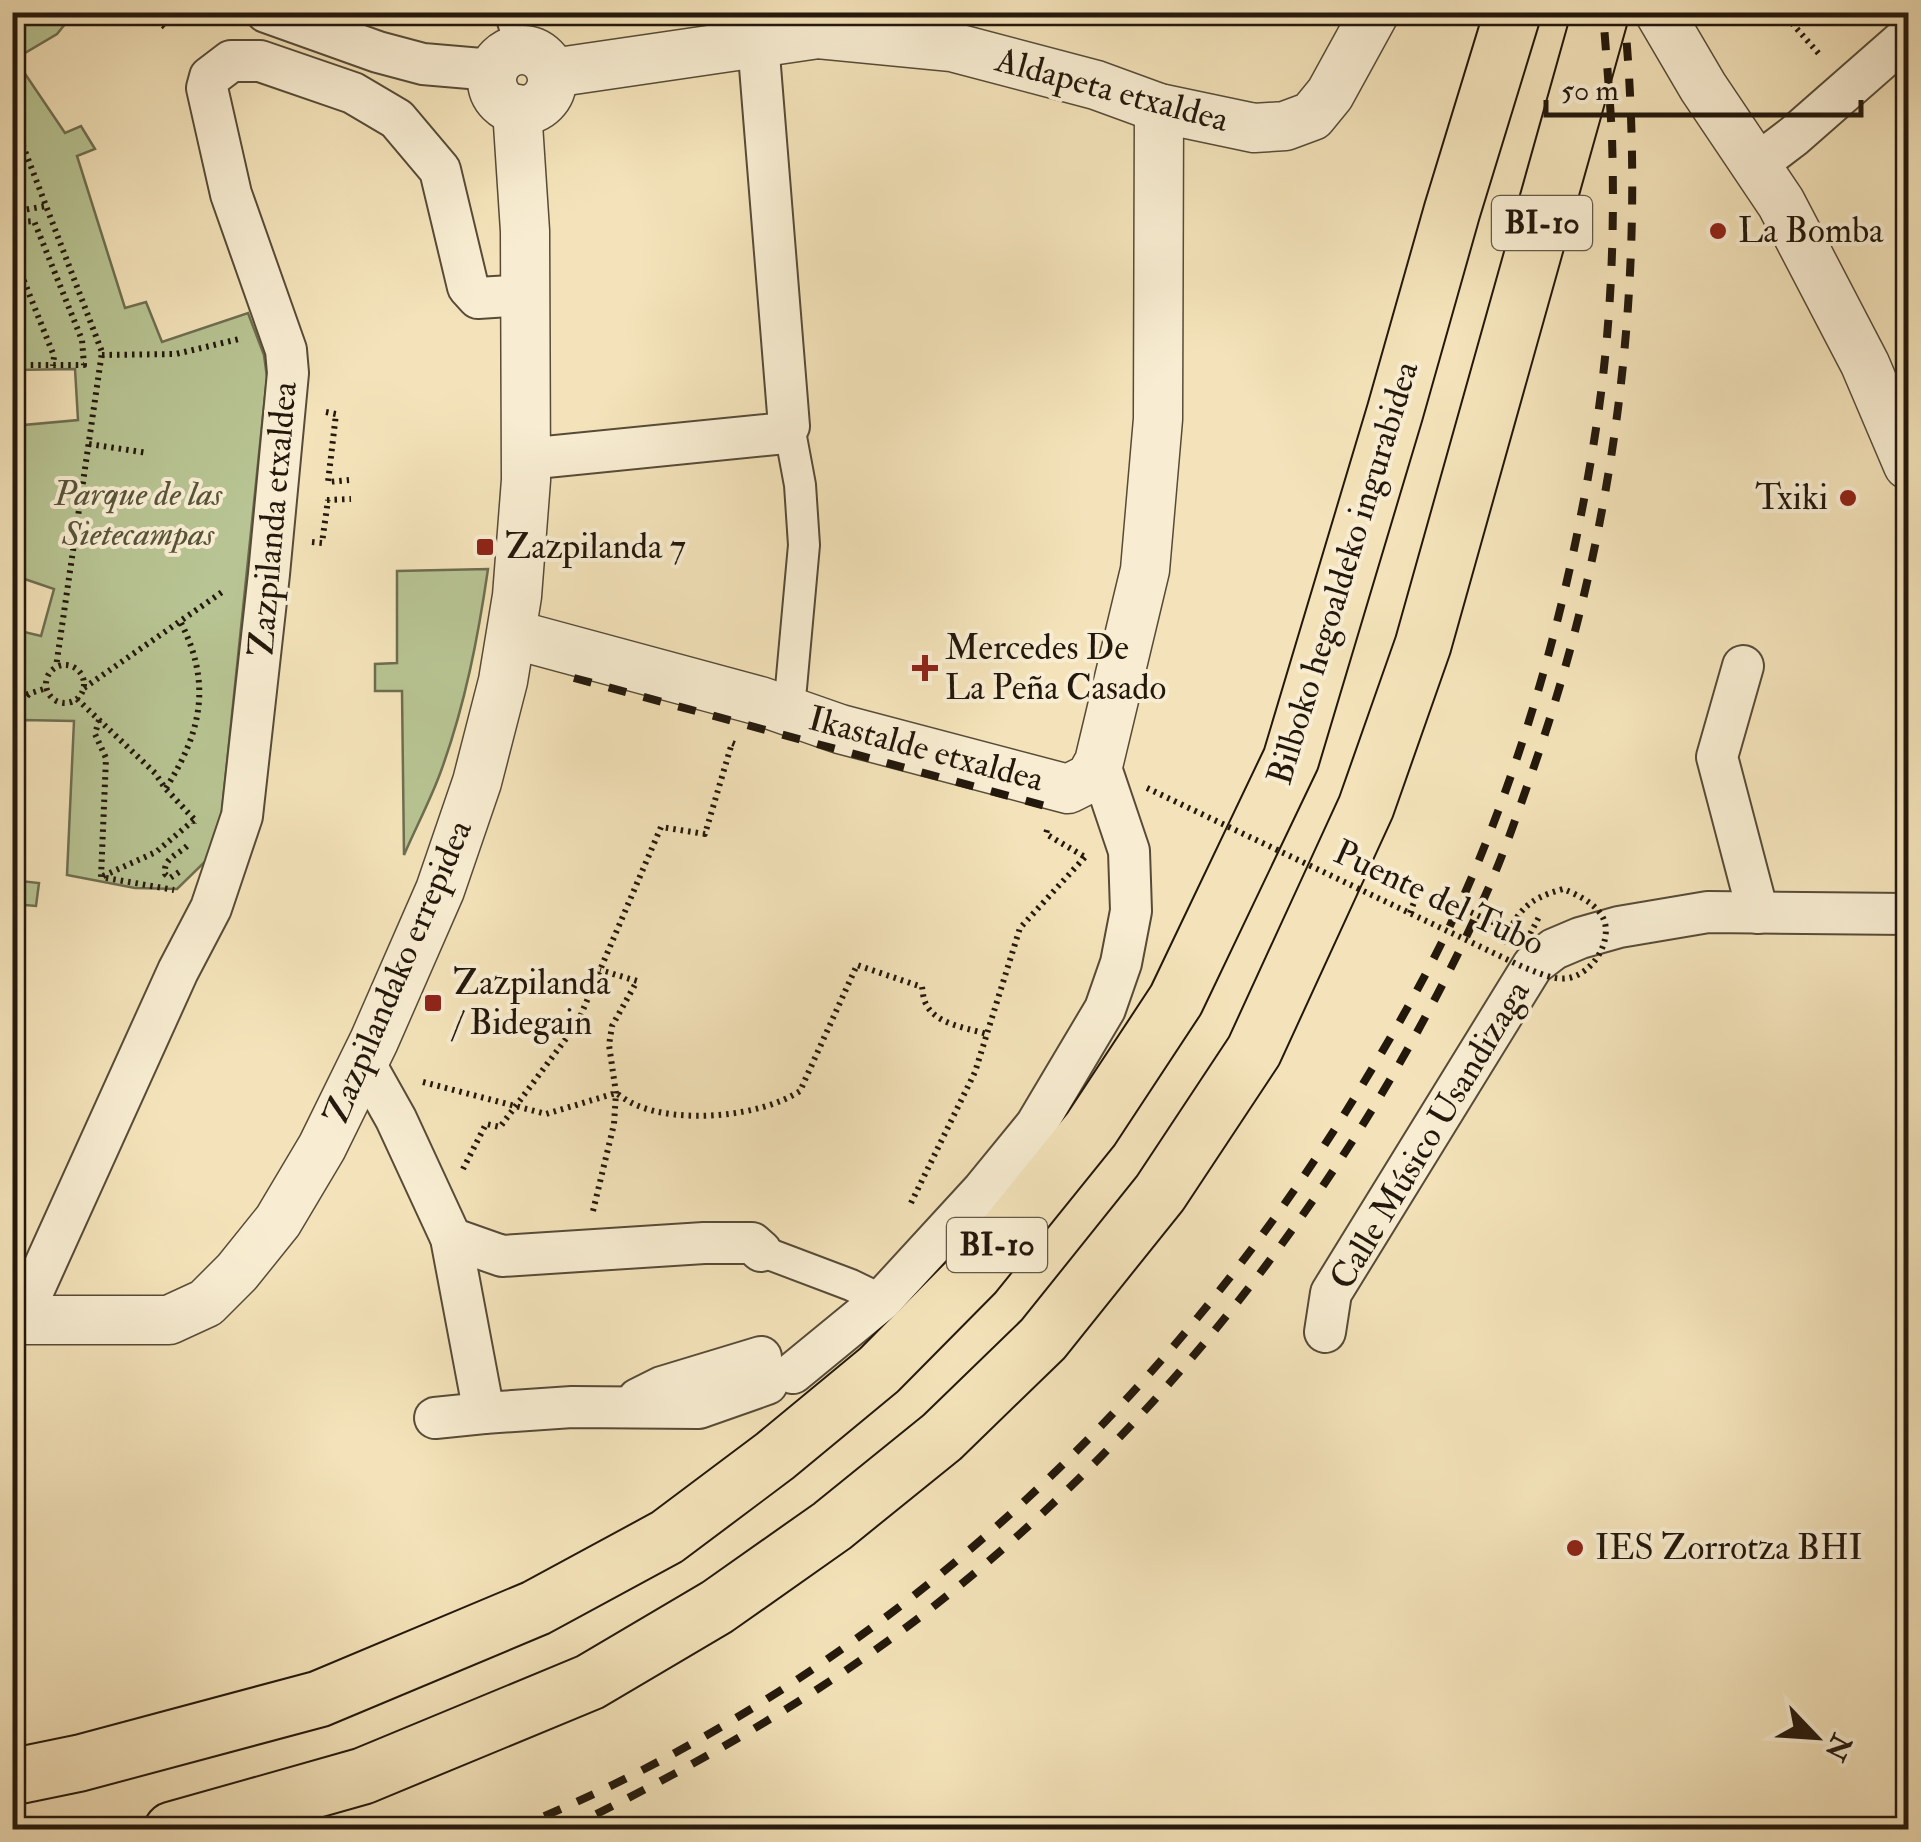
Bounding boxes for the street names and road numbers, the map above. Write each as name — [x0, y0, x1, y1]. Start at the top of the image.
street label: Aldapeta etxaldea — [990, 38, 1234, 142]
road number: BI-10 — [1492, 196, 1592, 250]
street label: Bilboko hegoaldeko ingurabidea — [1258, 355, 1429, 790]
street label: Zazpilanda etxaldea — [239, 379, 307, 658]
street label: Ikastalde etxaldea — [804, 696, 1049, 802]
street label: Zazpilandako errepidea — [314, 813, 482, 1131]
street label: Puente del Tubo — [1327, 830, 1551, 966]
street label: Calle Músico Usandizaga — [1320, 972, 1540, 1298]
road number: BI-10 — [947, 1218, 1047, 1272]

